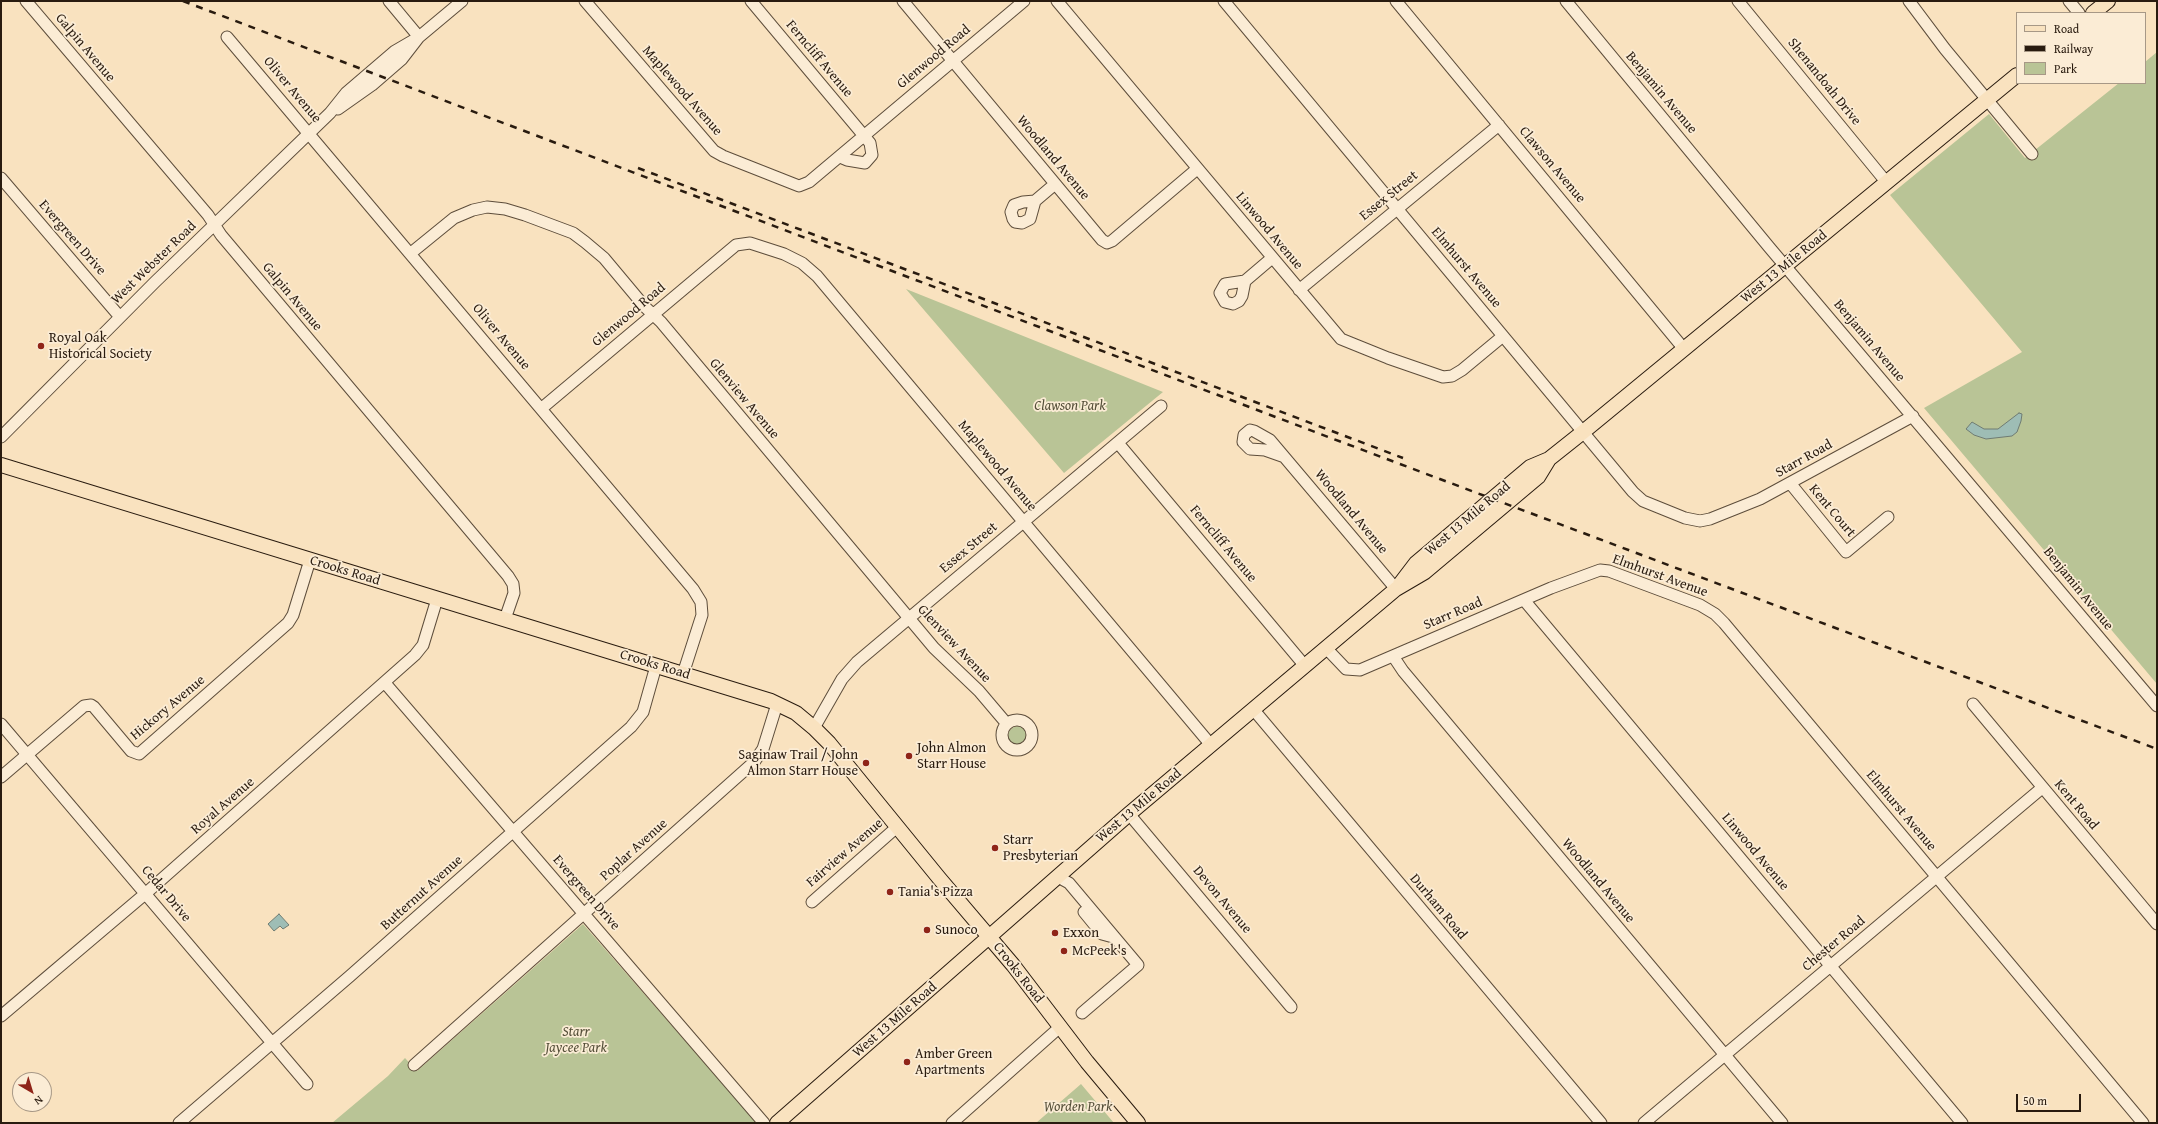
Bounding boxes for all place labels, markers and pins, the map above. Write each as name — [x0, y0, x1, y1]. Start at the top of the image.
place label: Royal Oak Historical Society — [49, 330, 152, 362]
marker: Royal Oak Historical Society — [36, 341, 46, 351]
place label: John Almon Starr House — [917, 740, 986, 772]
place label: Saginaw Trail / John Almon Starr House — [738, 747, 858, 780]
marker: John Almon Starr House — [904, 751, 914, 761]
marker: Saginaw Trail / John Almon Starr House — [861, 758, 871, 768]
place label: Starr Presbyterian — [1003, 832, 1078, 864]
marker: Starr Presbyterian — [990, 843, 1000, 853]
place label: Tania's Pizza — [898, 884, 973, 900]
marker: Tania's Pizza — [885, 887, 895, 897]
place label: Sunoco — [935, 922, 978, 938]
marker: Sunoco — [922, 925, 932, 935]
place label: Exxon — [1063, 925, 1099, 941]
marker: Exxon — [1050, 928, 1060, 938]
place label: McPeek's — [1072, 943, 1127, 959]
marker: McPeek's — [1059, 946, 1069, 956]
place label: Amber Green Apartments — [915, 1046, 992, 1078]
marker: Amber Green Apartments — [902, 1057, 912, 1067]

